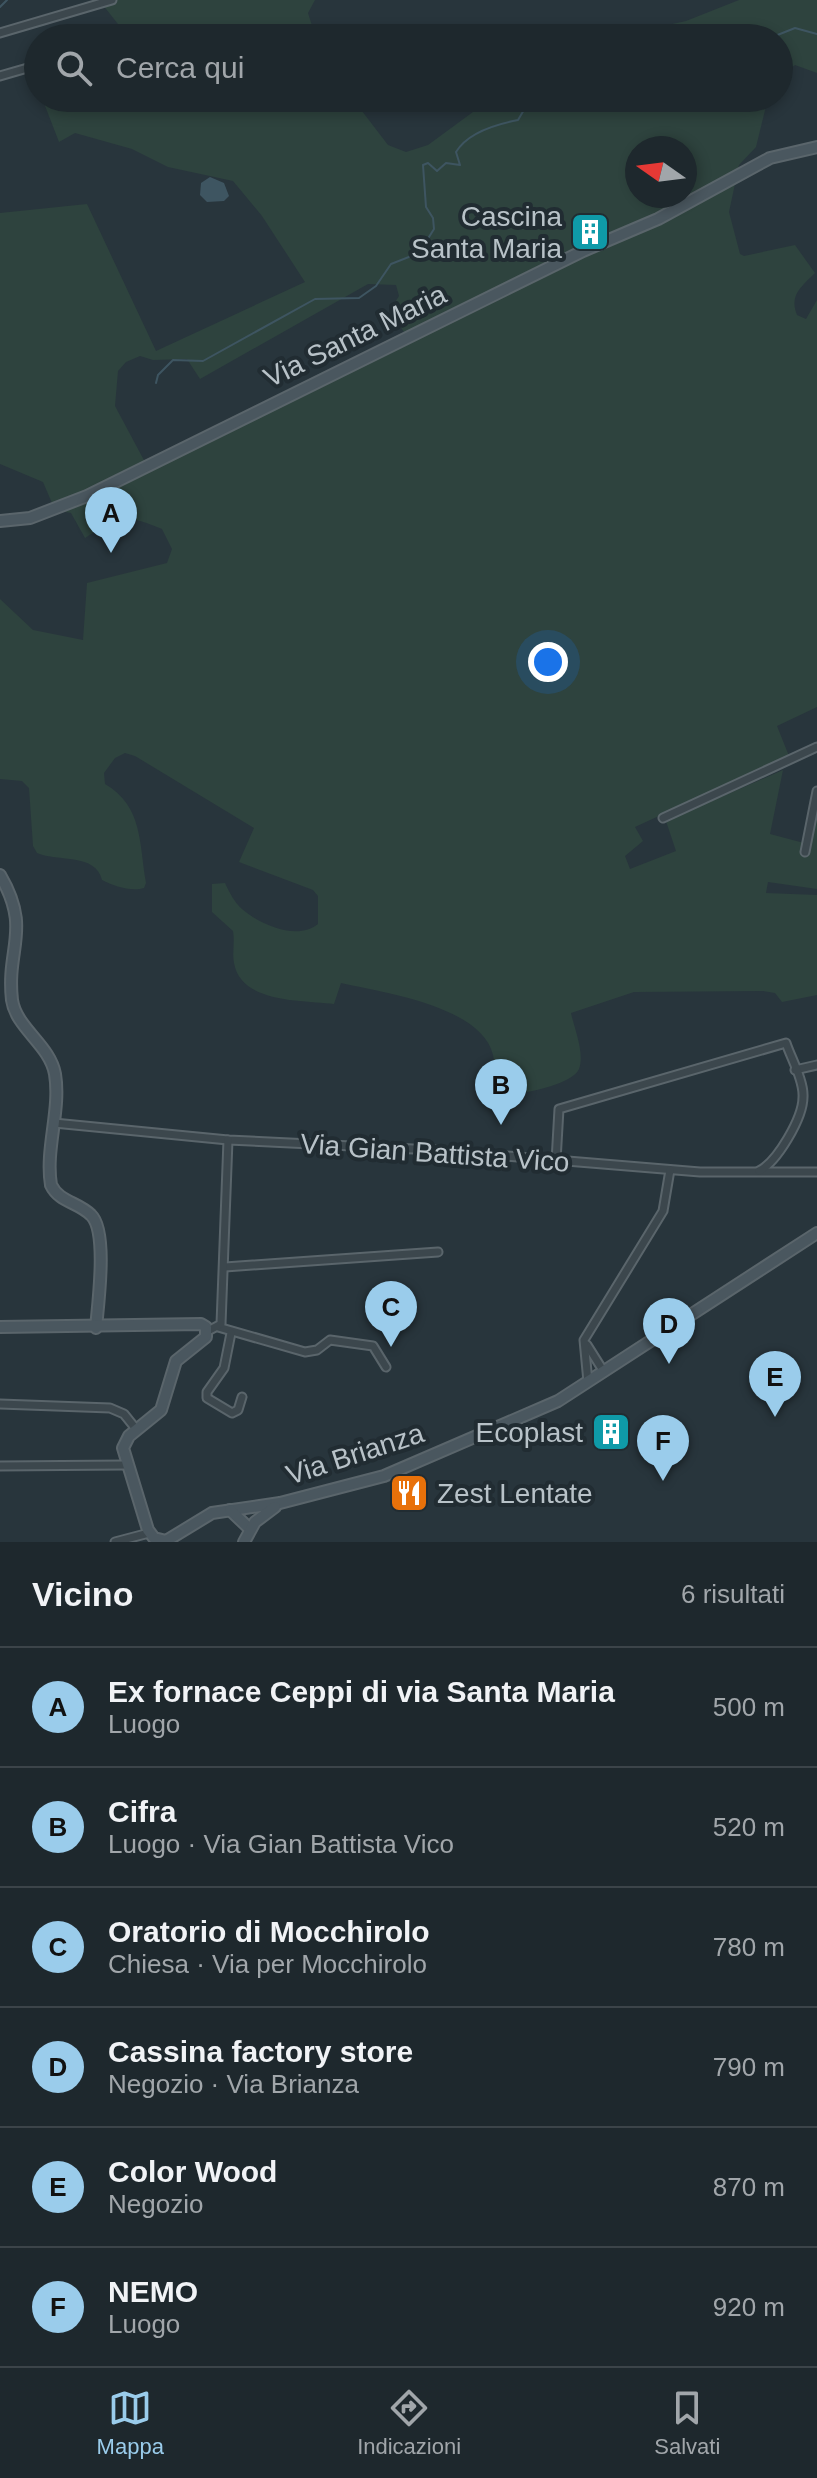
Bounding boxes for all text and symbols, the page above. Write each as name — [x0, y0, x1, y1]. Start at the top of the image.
search box — [24, 24, 793, 112]
icon: search — [52, 46, 96, 90]
text: Cerca qui — [116, 51, 244, 84]
north arrow — [625, 136, 697, 208]
place label: Cascina Santa Maria — [411, 201, 562, 264]
building icon: Cascina Santa Maria — [569, 211, 611, 253]
street label: Via Santa Maria — [259, 278, 451, 393]
pin: A — [85, 487, 137, 553]
your location — [528, 642, 568, 682]
pin: B — [475, 1059, 527, 1125]
street label: Via Gian Battista Vico — [299, 1128, 571, 1178]
pin: C — [365, 1281, 417, 1347]
pin: D — [643, 1298, 695, 1364]
pin: E — [749, 1351, 801, 1417]
building icon: Ecoplast — [590, 1411, 632, 1453]
pin: F — [637, 1415, 689, 1481]
street label: Via Brianza — [282, 1417, 428, 1491]
place label: Ecoplast — [476, 1417, 583, 1448]
restaurant icon: Zest Lentate — [388, 1472, 430, 1514]
place label: Zest Lentate — [437, 1478, 593, 1509]
text: Vicino — [32, 1575, 133, 1613]
text: 6 risultati — [681, 1579, 785, 1609]
text: Ex fornace Ceppi di via Santa Maria — [108, 1675, 615, 1708]
text: A — [49, 1692, 67, 1722]
text: 500 m — [713, 1692, 785, 1722]
text: Luogo — [108, 1709, 180, 1739]
text: Cifra — [108, 1795, 176, 1828]
text: B — [49, 1812, 67, 1842]
text: 520 m — [713, 1812, 785, 1842]
text: Luogo · Via Gian Battista Vico — [108, 1829, 454, 1859]
text: Oratorio di Mocchirolo — [108, 1915, 430, 1948]
text: C — [49, 1932, 67, 1962]
text: 780 m — [713, 1932, 785, 1962]
text: Chiesa · Via per Mocchirolo — [108, 1949, 427, 1979]
text: Cassina factory store — [108, 2035, 413, 2068]
text: D — [49, 2052, 67, 2082]
text: 790 m — [713, 2052, 785, 2082]
text: Negozio · Via Brianza — [108, 2069, 359, 2099]
text: Color Wood — [108, 2155, 277, 2188]
text: E — [49, 2172, 67, 2202]
text: 870 m — [713, 2172, 785, 2202]
text: Negozio — [108, 2189, 203, 2219]
text: NEMO — [108, 2275, 198, 2308]
text: F — [50, 2292, 66, 2322]
text: 920 m — [713, 2292, 785, 2322]
text: Luogo — [108, 2309, 180, 2339]
tab: Mappa — [97, 2386, 164, 2460]
tab: Indicazioni — [357, 2386, 461, 2460]
tab: Salvati — [654, 2386, 720, 2460]

